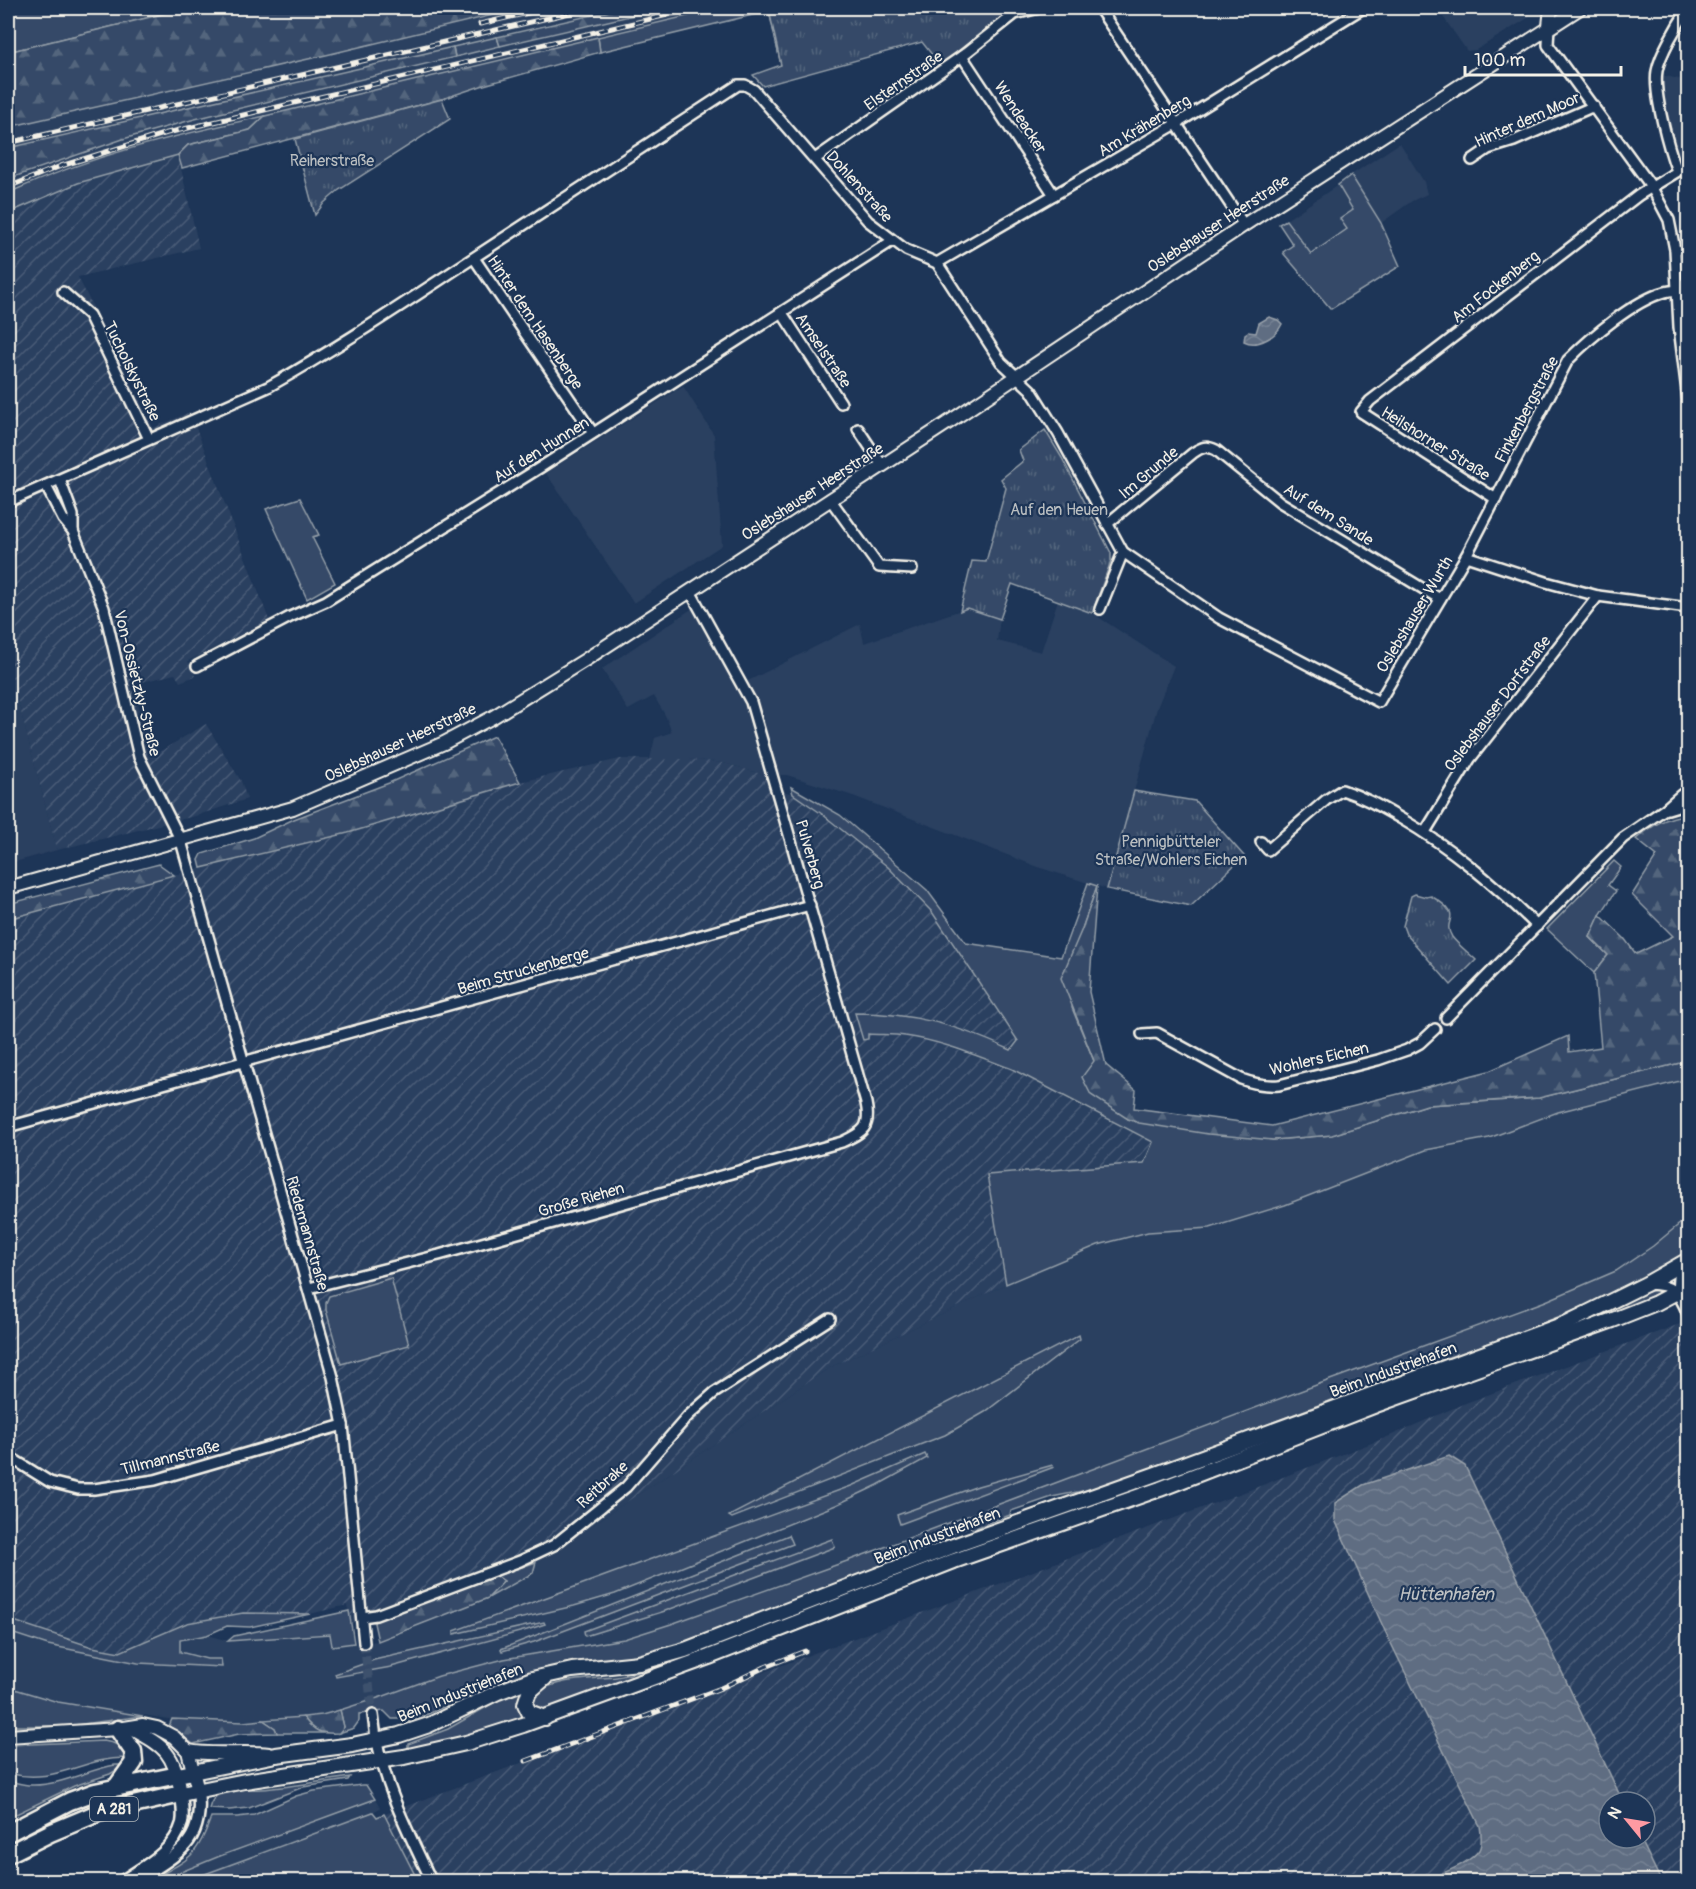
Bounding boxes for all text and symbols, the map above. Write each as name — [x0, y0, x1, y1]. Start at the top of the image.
scale bar — [1465, 39, 1621, 77]
street label: Elsternstraße — [860, 46, 947, 115]
text: 100 m — [1474, 49, 1526, 72]
street label: Wendeacker — [989, 78, 1051, 158]
street label: Hinter dem Moor — [1472, 88, 1583, 152]
street label: Am Krähenberg — [1095, 90, 1194, 161]
street label: Dohlenstraße — [822, 147, 897, 227]
park label: Reiherstraße — [290, 151, 374, 171]
street label: Oslebshauser Heerstraße — [1144, 170, 1293, 277]
street label: Am Fockenberg — [1448, 246, 1544, 327]
street label: Hinter dem Hasenberge — [483, 252, 588, 393]
street label: Amselstraße — [791, 309, 856, 392]
street label: Tucholskystraße — [99, 318, 165, 425]
street label: Finkenbergstraße — [1490, 353, 1563, 466]
street label: Heilshorner Straße — [1377, 402, 1494, 485]
street label: Auf den Hunnen — [490, 413, 593, 487]
street label: Oslebshauser Heerstraße — [738, 438, 887, 545]
street label: Im Grunde — [1115, 442, 1183, 503]
street label: Auf dem Sande — [1280, 479, 1377, 551]
park label: Auf den Heuen — [1010, 500, 1108, 520]
street label: Oslebshauser Wurth — [1372, 553, 1457, 676]
street label: Von-Ossietzky-Straße — [109, 608, 165, 758]
street label: Oslebshauser Dorfstraße — [1440, 632, 1556, 776]
street label: Oslebshauser Heerstraße — [321, 699, 480, 787]
street label: Pulverberg — [791, 817, 829, 891]
park label: Pennigbütteler Straße/Wohlers Eichen — [1095, 832, 1247, 870]
street label: Beim Struckenberge — [455, 943, 591, 999]
street label: Wohlers Eichen — [1268, 1038, 1371, 1080]
street label: Riedemannstraße — [281, 1174, 333, 1293]
street label: Große Riehen — [536, 1178, 627, 1222]
street label: Beim Industriehafen — [1327, 1338, 1460, 1402]
street label: Tillmannstraße — [118, 1436, 222, 1480]
street label: Reitbrake — [573, 1456, 632, 1513]
street label: Beim Industriehafen — [871, 1503, 1003, 1569]
water label: Hüttenhafen — [1398, 1583, 1495, 1606]
street label: Beim Industriehafen — [395, 1659, 526, 1727]
north arrow — [1597, 1790, 1657, 1850]
road number: A 281 — [90, 1797, 138, 1821]
text: N — [1604, 1803, 1626, 1823]

